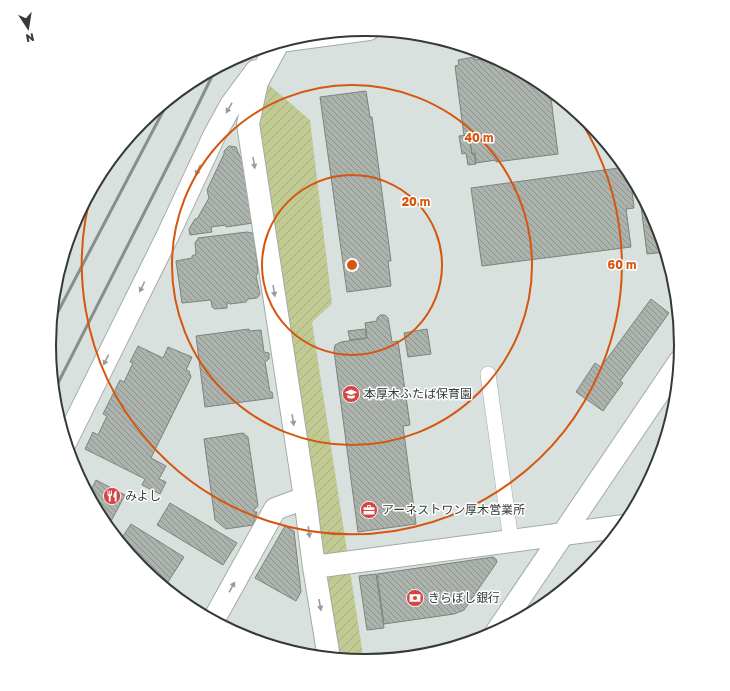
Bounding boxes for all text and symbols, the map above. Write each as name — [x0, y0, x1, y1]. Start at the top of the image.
north arrow — [8, 8, 48, 48]
text: N — [25, 31, 36, 45]
one-way arrow — [226, 102, 233, 114]
text: 40 m — [465, 130, 493, 145]
one-way arrow — [251, 157, 257, 169]
one-way arrow — [195, 164, 201, 175]
text: 20 m — [402, 194, 430, 209]
text: 60 m — [608, 257, 636, 272]
centre of rings — [345, 258, 359, 272]
one-way arrow — [139, 281, 145, 292]
one-way arrow — [271, 285, 277, 297]
one-way arrow — [103, 354, 109, 366]
school or university icon: 本厚木ふたば保育園 — [341, 384, 361, 404]
place label: 本厚木ふたば保育園 — [364, 386, 472, 401]
one-way arrow — [290, 414, 296, 426]
restaurant icon: みよし — [102, 486, 122, 506]
place label: みよし — [125, 488, 161, 503]
office icon: アーネストワン厚木営業所 — [359, 500, 379, 520]
place label: アーネストワン厚木営業所 — [382, 502, 525, 517]
one-way arrow — [306, 526, 313, 538]
one-way arrow — [228, 581, 235, 593]
bank icon: きらぼし銀行 — [405, 588, 425, 608]
place label: きらぼし銀行 — [428, 590, 500, 605]
one-way arrow — [317, 599, 323, 611]

